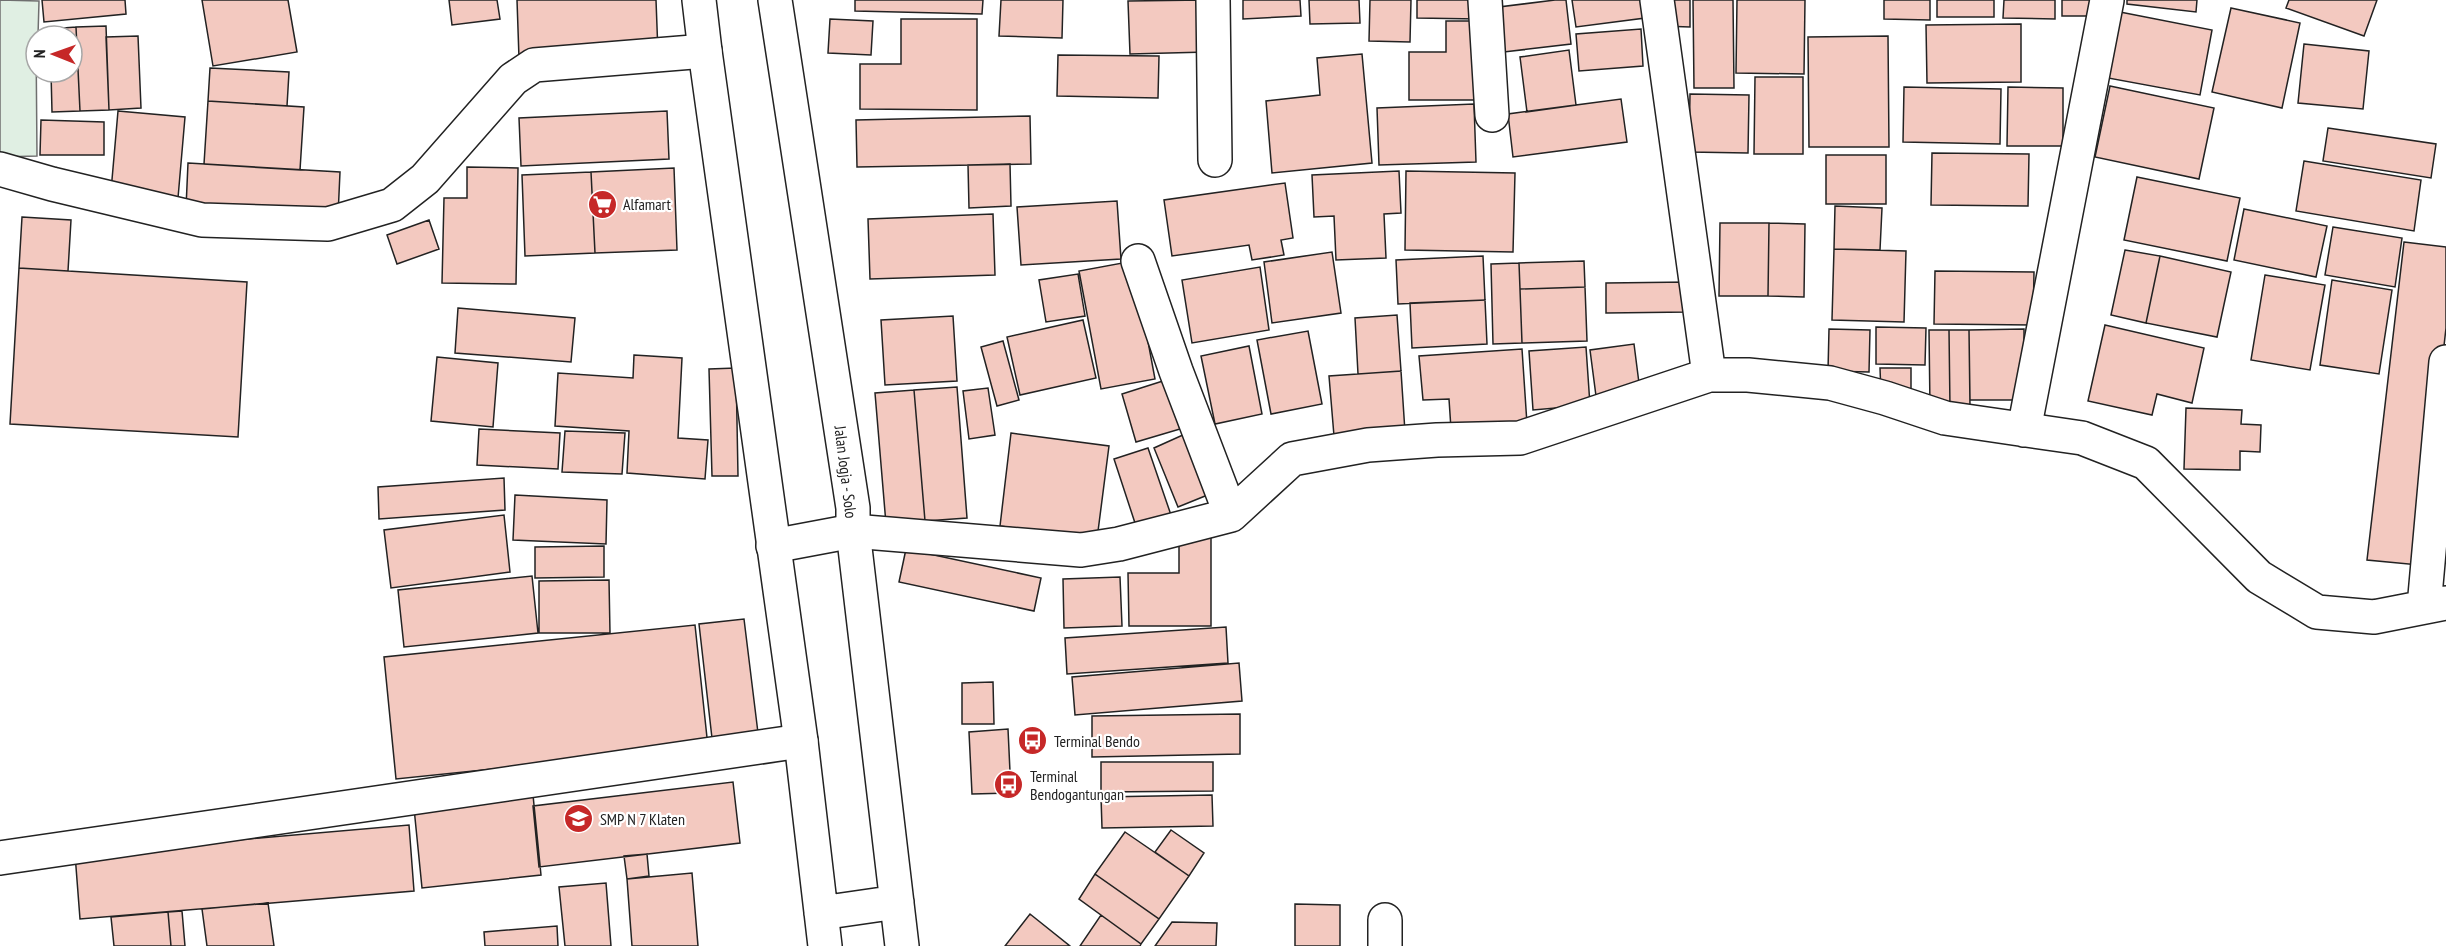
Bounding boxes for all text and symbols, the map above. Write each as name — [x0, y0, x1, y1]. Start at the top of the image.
north arrow — [24, 24, 84, 84]
text: N — [29, 49, 49, 58]
supermarket icon: Alfamart — [586, 188, 618, 220]
place label: Alfamart — [623, 194, 671, 214]
street label: Jalan Jogja - Solo — [830, 424, 862, 519]
bus stop icon: Terminal Bendo — [1017, 725, 1049, 757]
place label: Terminal Bendo — [1054, 731, 1140, 751]
place label: Terminal Bendogantungan — [1030, 766, 1124, 804]
bus stop icon: Terminal Bendogantungan — [993, 769, 1025, 801]
school or university icon: SMP N 7 Klaten — [563, 803, 595, 835]
place label: SMP N 7 Klaten — [600, 809, 685, 829]

